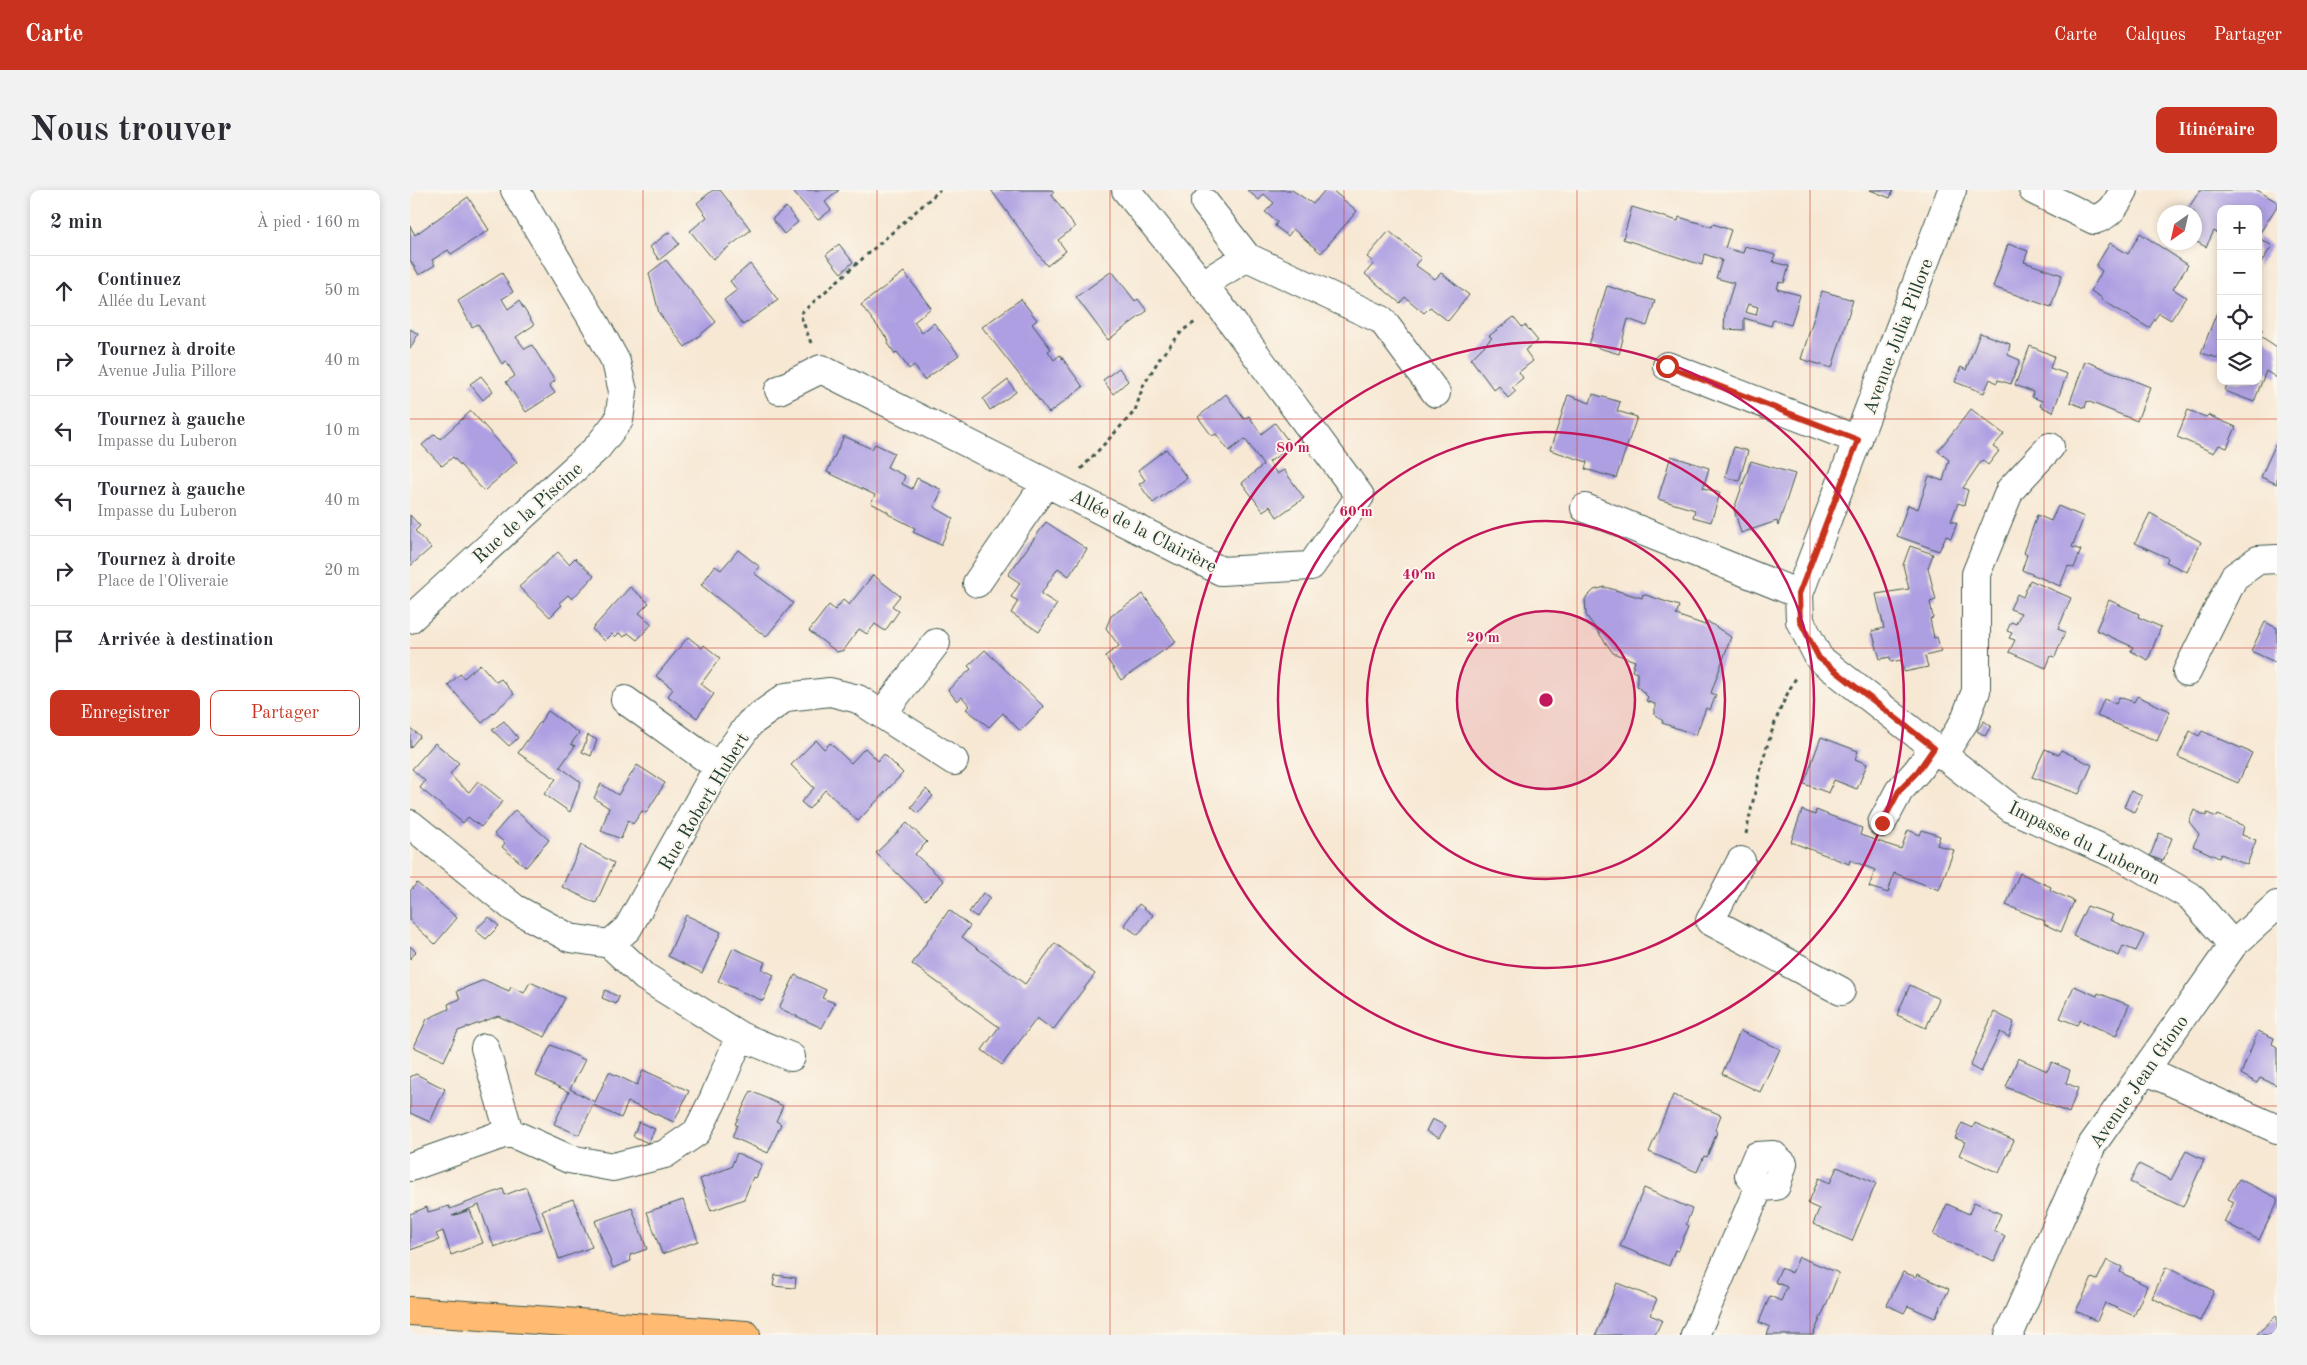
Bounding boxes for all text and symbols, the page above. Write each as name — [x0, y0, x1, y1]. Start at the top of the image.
text: Carte — [25, 23, 84, 47]
text: Carte — [2054, 26, 2097, 44]
text: Calques — [2125, 26, 2186, 44]
text: Partager — [2214, 26, 2282, 44]
button: Itinéraire — [2156, 107, 2277, 153]
text: Nous trouver — [30, 113, 232, 148]
north arrow — [2157, 205, 2202, 250]
map controls — [2217, 205, 2262, 385]
button: + — [2217, 205, 2262, 250]
text: 2 min — [50, 212, 103, 233]
text: À pied · 160 m — [257, 215, 360, 231]
button: − — [2217, 250, 2262, 295]
street label: Avenue Julia Pillore — [1861, 256, 1938, 417]
text: Continuez — [97, 271, 181, 290]
icon: ahead — [50, 277, 78, 305]
text: 50 m — [324, 283, 360, 299]
text: Allée du Levant — [97, 294, 207, 310]
button: locate — [2217, 295, 2262, 340]
button: layers — [2217, 340, 2262, 385]
text: Tournez à droite — [97, 341, 236, 360]
icon: right — [50, 347, 78, 375]
text: 40 m — [324, 353, 360, 369]
route start — [1656, 355, 1679, 378]
text: Avenue Julia Pillore — [97, 364, 236, 380]
text: Tournez à gauche — [97, 411, 245, 430]
icon: left — [50, 417, 78, 445]
text: 10 m — [324, 423, 360, 439]
text: Impasse du Luberon — [97, 434, 237, 450]
text: 80 m — [1276, 441, 1310, 456]
street label: Rue de la Piscine — [470, 460, 587, 568]
text: Tournez à gauche — [97, 481, 245, 500]
icon: left — [50, 487, 78, 515]
street label: Allée de la Clairière — [1066, 487, 1219, 577]
text: 40 m — [324, 493, 360, 509]
text: Impasse du Luberon — [97, 504, 237, 520]
text: 60 m — [1339, 505, 1373, 520]
text: Tournez à droite — [97, 551, 236, 570]
icon: right — [50, 557, 78, 585]
text: 20 m — [324, 563, 360, 579]
text: 40 m — [1402, 568, 1436, 583]
text: Place de l'Oliveraie — [97, 574, 228, 590]
icon: arrive — [50, 627, 78, 655]
text: Arrivée à destination — [97, 631, 273, 650]
text: 20 m — [1466, 631, 1500, 646]
button: Enregistrer — [50, 690, 200, 736]
button: Partager — [210, 690, 360, 736]
centre of rings — [1537, 691, 1555, 709]
street label: Rue Robert Hubert — [657, 730, 754, 875]
street label: Impasse du Luberon — [2005, 799, 2163, 889]
route end — [1871, 812, 1894, 835]
street label: Avenue Jean Giono — [2087, 1012, 2193, 1152]

